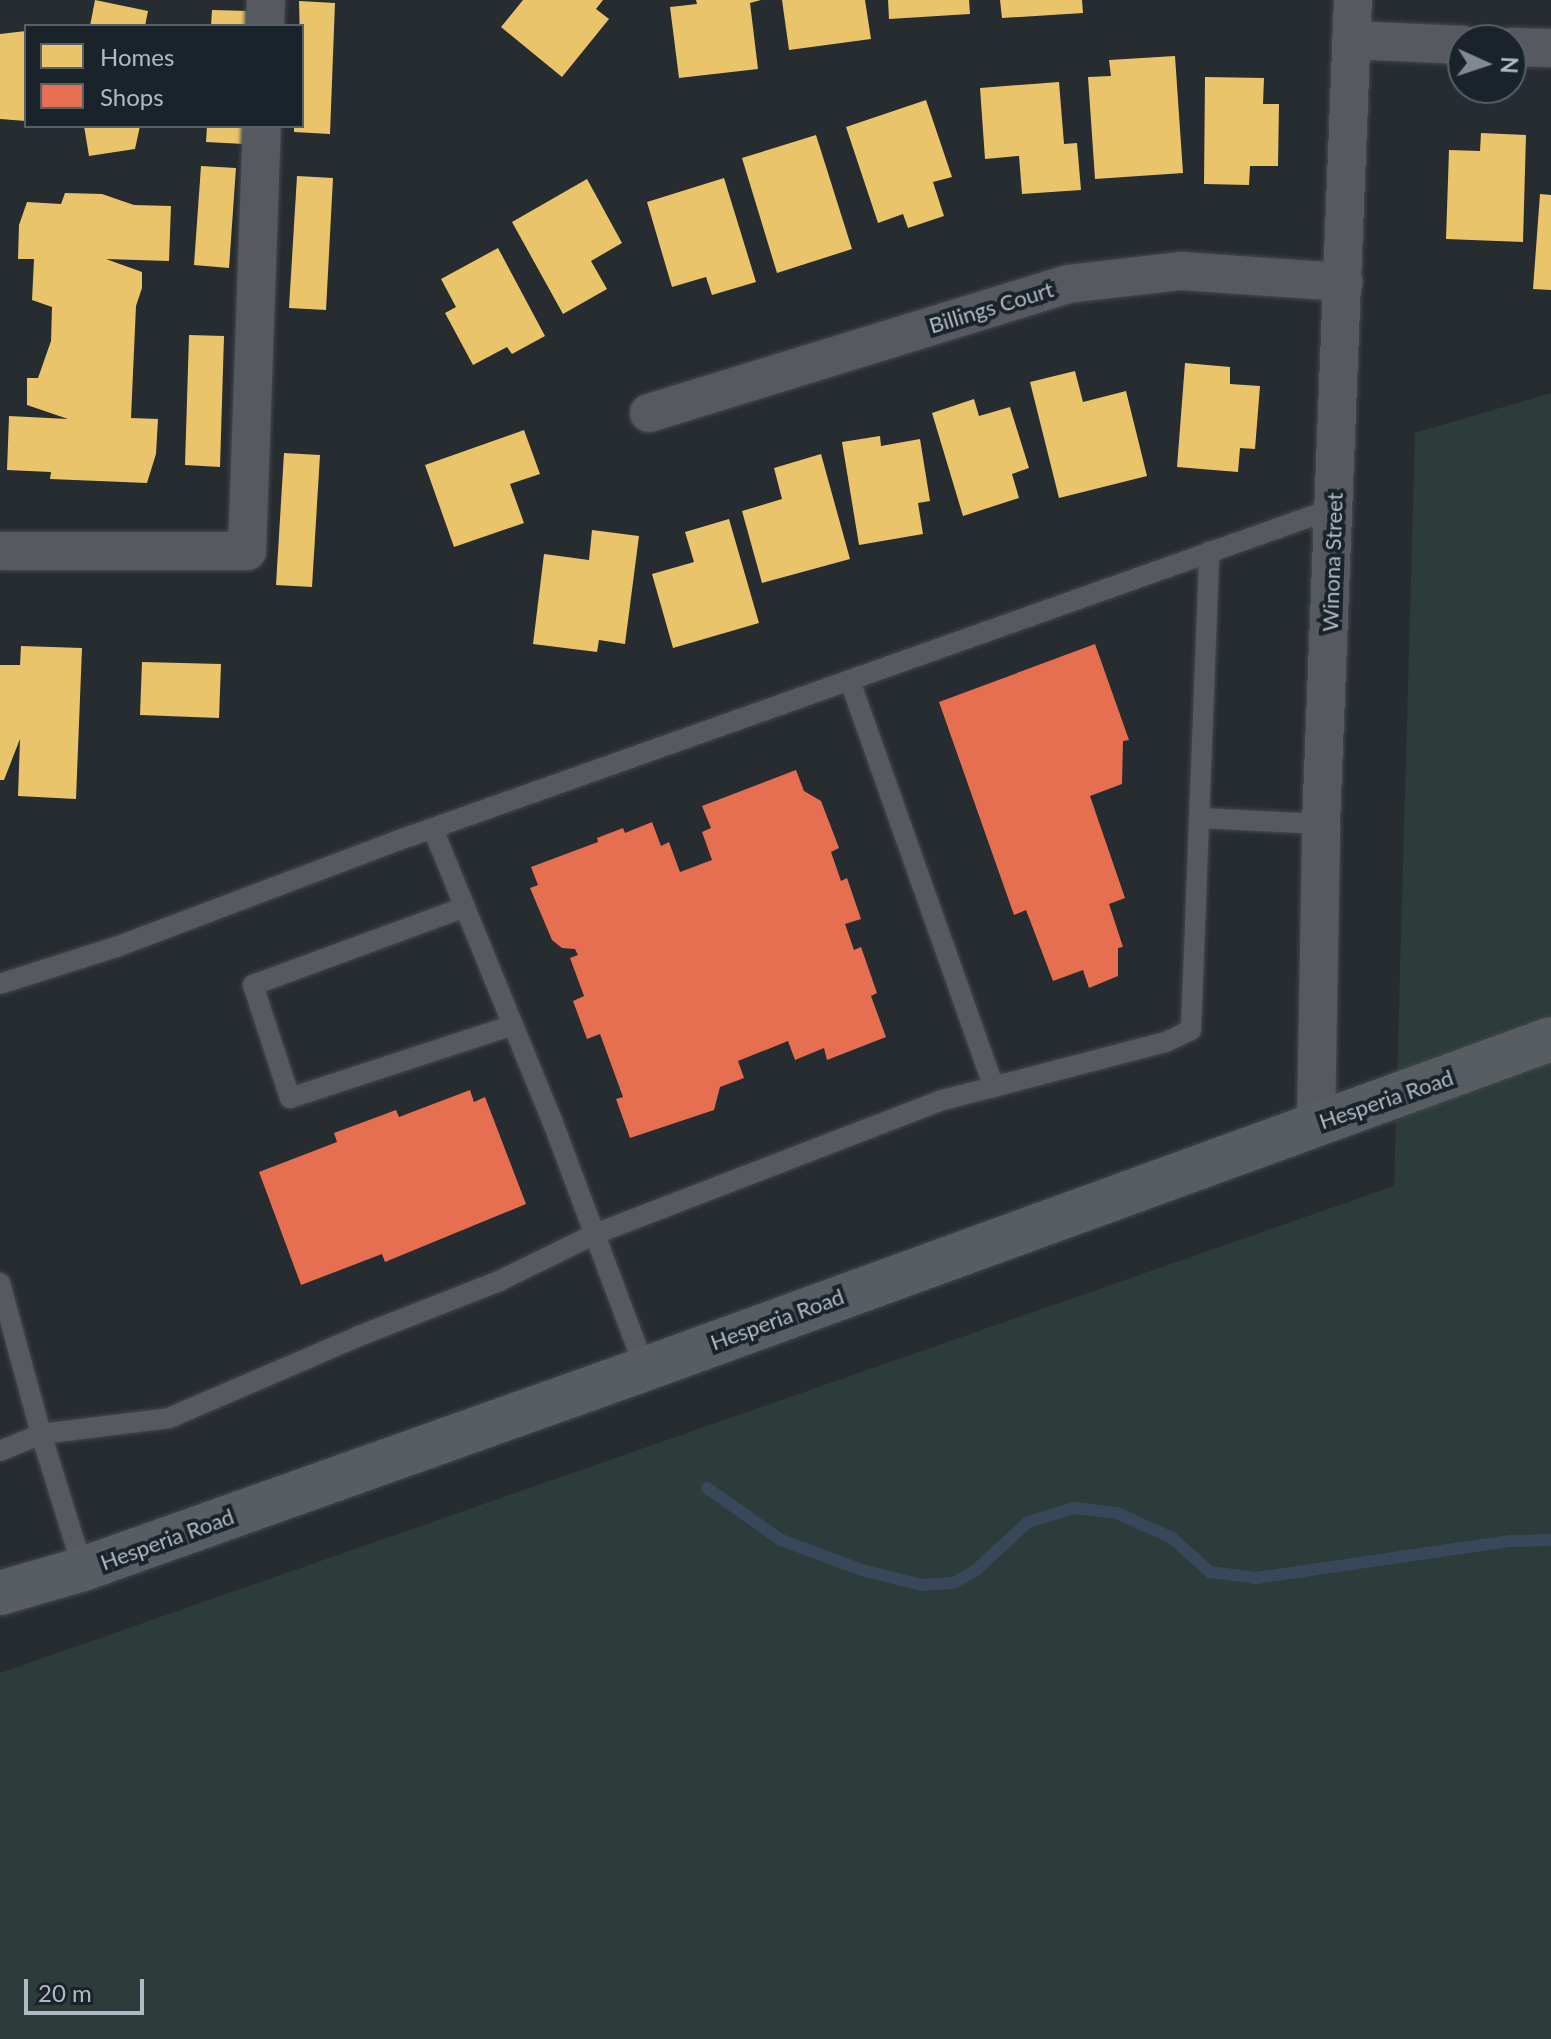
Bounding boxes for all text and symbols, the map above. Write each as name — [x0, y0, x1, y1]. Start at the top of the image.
legend — [24, 24, 304, 128]
north arrow — [1447, 24, 1527, 104]
text: Homes — [100, 42, 174, 71]
text: N — [1496, 56, 1523, 74]
text: Shops — [100, 82, 164, 111]
street label: Billings Court — [925, 276, 1057, 338]
street label: Winona Street — [1316, 492, 1348, 632]
street label: Hesperia Road — [1315, 1064, 1457, 1134]
street label: Hesperia Road — [707, 1283, 847, 1355]
street label: Hesperia Road — [97, 1503, 237, 1575]
scale bar — [28, 1963, 148, 2013]
text: 20 m — [38, 1978, 92, 2007]

